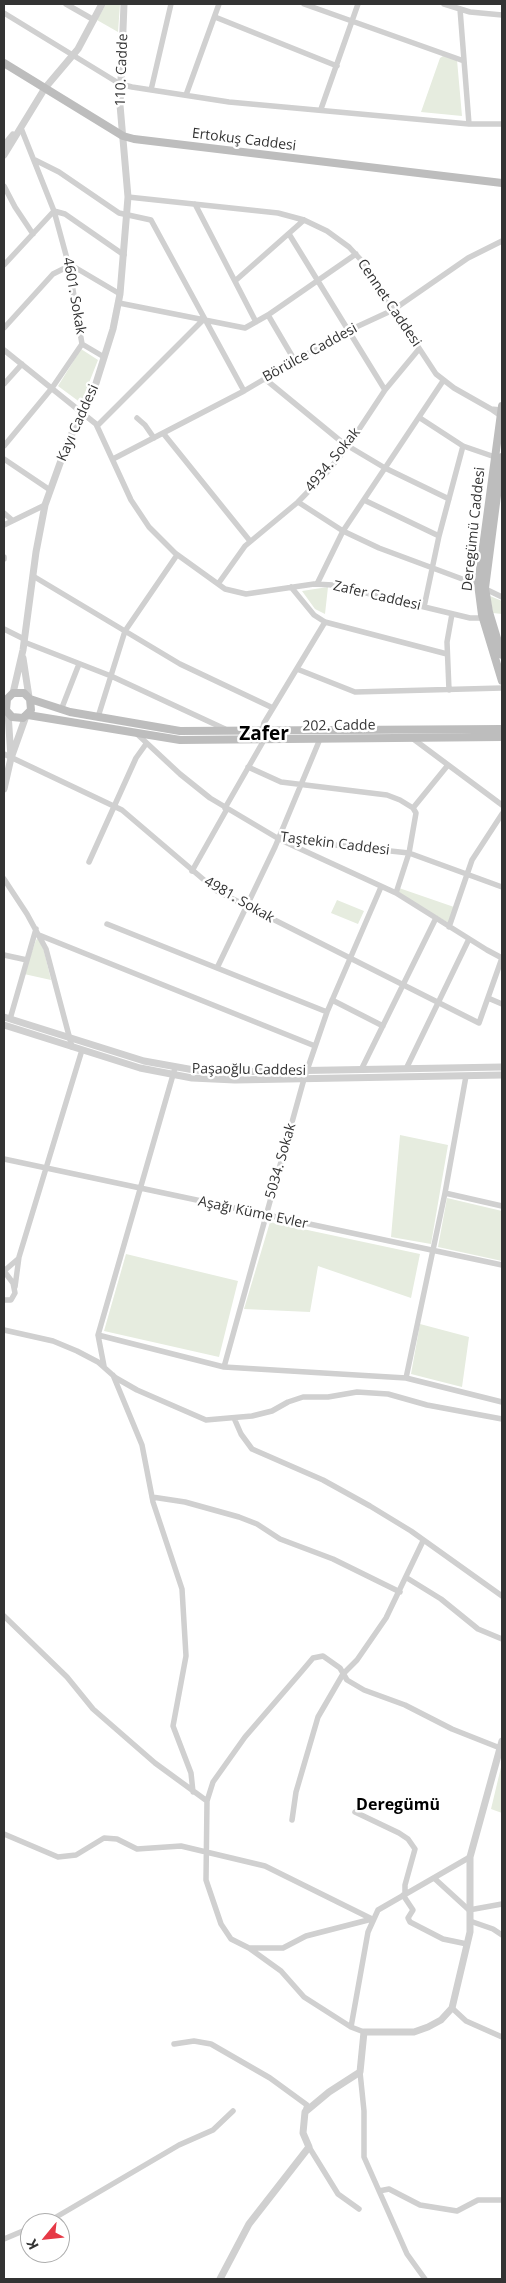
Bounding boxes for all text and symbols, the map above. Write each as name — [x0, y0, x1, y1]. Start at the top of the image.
street label: 110. Cadde — [112, 33, 132, 107]
street label: Ertokuş Caddesi — [191, 125, 297, 155]
street label: 4601. Sokak — [59, 256, 89, 336]
street label: Cennet Caddesi — [353, 256, 425, 350]
street label: Börülce Caddesi — [260, 320, 360, 386]
street label: Kayı Caddesi — [54, 382, 102, 464]
street label: 4934. Sokak — [302, 424, 364, 496]
street label: Deregümü Caddesi — [459, 466, 489, 592]
street label: Zafer Caddesi — [331, 578, 423, 614]
street label: 202. Cadde — [302, 717, 376, 735]
district label: Zafer — [239, 724, 289, 746]
street label: Taştekin Caddesi — [279, 829, 391, 859]
street label: 4981. Sokak — [201, 873, 277, 927]
street label: Paşaoğlu Caddesi — [192, 1061, 306, 1079]
street label: 5034. Sokak — [262, 1121, 300, 1201]
street label: Aşağı Küme Evler — [197, 1193, 309, 1233]
district label: Deregümü — [356, 1795, 440, 1815]
north arrow — [20, 2213, 70, 2263]
text: K — [22, 2236, 43, 2253]

